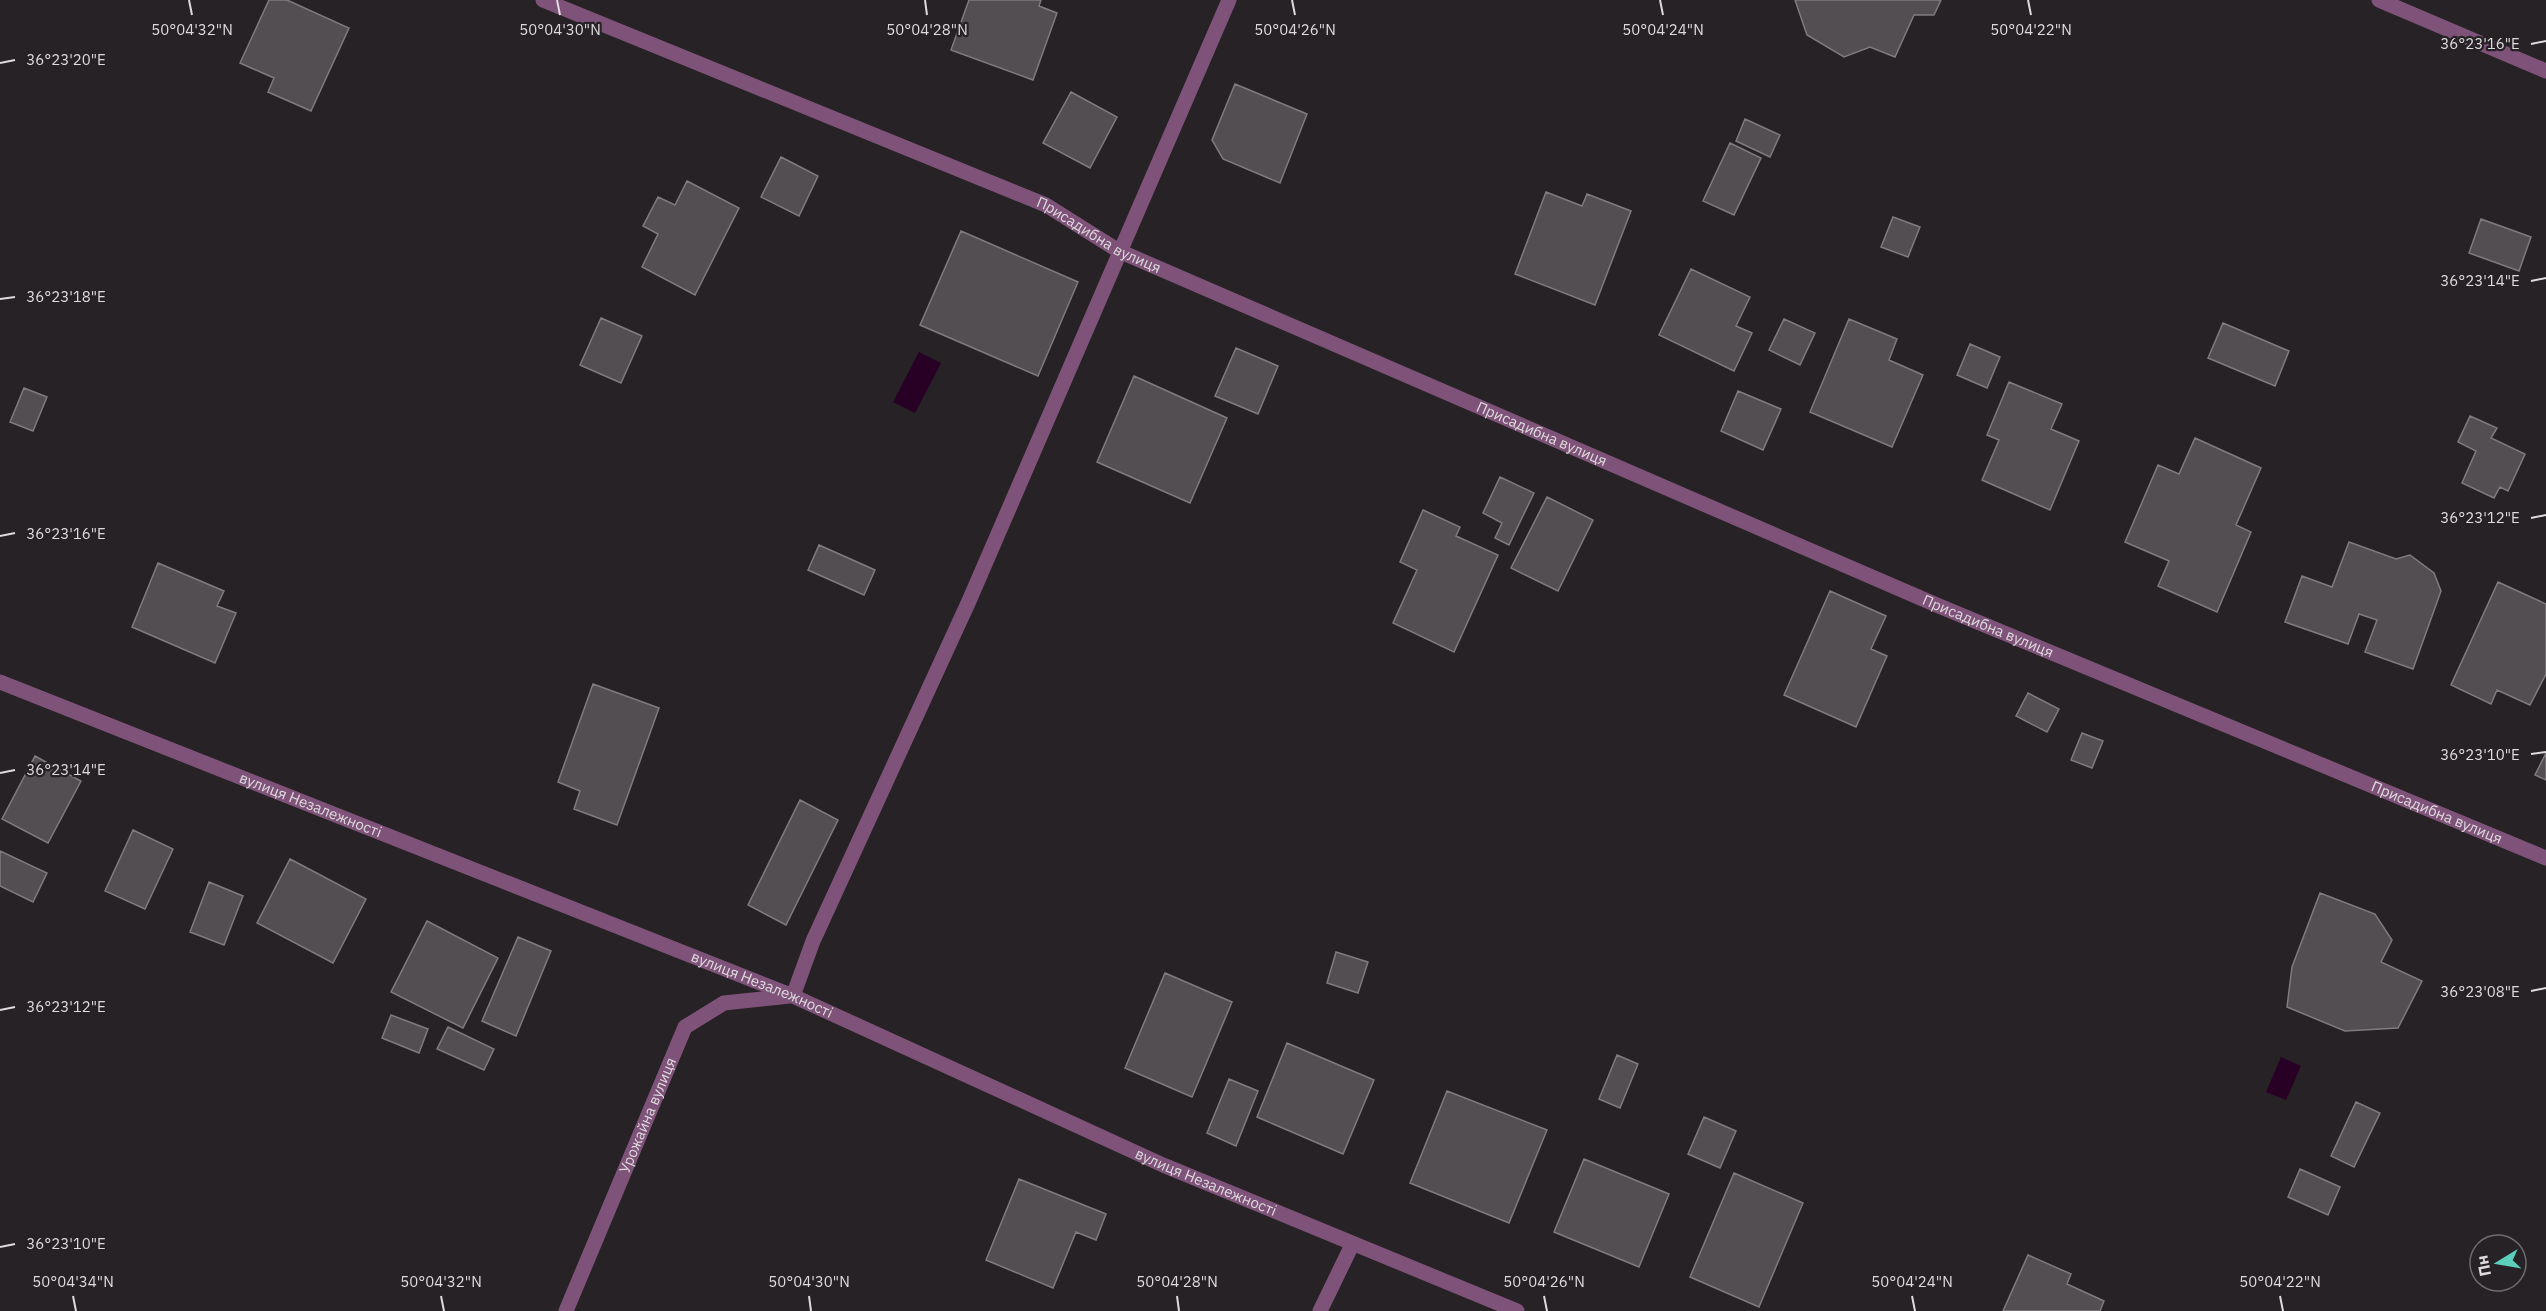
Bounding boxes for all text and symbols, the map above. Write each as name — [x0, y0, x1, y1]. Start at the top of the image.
text: 50°04'32"N — [151, 20, 233, 39]
text: 50°04'30"N — [519, 20, 601, 39]
text: 50°04'28"N — [886, 20, 968, 39]
text: 50°04'26"N — [1254, 20, 1336, 39]
text: 50°04'24"N — [1622, 20, 1704, 39]
text: 50°04'22"N — [1990, 20, 2072, 39]
text: 36°23'16"E — [2440, 34, 2520, 53]
text: 36°23'20"E — [26, 50, 106, 69]
street label: Присадибна вулиця — [1034, 192, 1164, 277]
text: 36°23'14"E — [2440, 271, 2520, 290]
text: 36°23'18"E — [26, 287, 106, 306]
street label: Присадибна вулиця — [1474, 397, 1610, 470]
text: 36°23'12"E — [2440, 508, 2520, 527]
text: 36°23'16"E — [26, 524, 106, 543]
street label: Присадибна вулиця — [1920, 590, 2057, 662]
text: 36°23'10"E — [2440, 745, 2520, 764]
text: 36°23'14"E — [26, 760, 106, 779]
street label: вулиця Незалежності — [237, 768, 385, 841]
street label: Присадибна вулиця — [2369, 777, 2505, 848]
street label: вулиця Незалежності — [689, 947, 836, 1022]
text: 36°23'08"E — [2440, 982, 2520, 1001]
text: 36°23'12"E — [26, 997, 106, 1016]
street label: Урожайна вулиця — [615, 1055, 680, 1176]
street label: вулиця Незалежності — [1132, 1144, 1280, 1220]
north arrow — [2468, 1233, 2528, 1293]
text: 36°23'10"E — [26, 1234, 106, 1253]
text: Пн — [2471, 1254, 2495, 1278]
text: 50°04'34"N — [32, 1272, 114, 1291]
text: 50°04'32"N — [400, 1272, 482, 1291]
text: 50°04'30"N — [768, 1272, 850, 1291]
text: 50°04'28"N — [1136, 1272, 1218, 1291]
text: 50°04'26"N — [1503, 1272, 1585, 1291]
text: 50°04'24"N — [1871, 1272, 1953, 1291]
text: 50°04'22"N — [2239, 1272, 2321, 1291]

